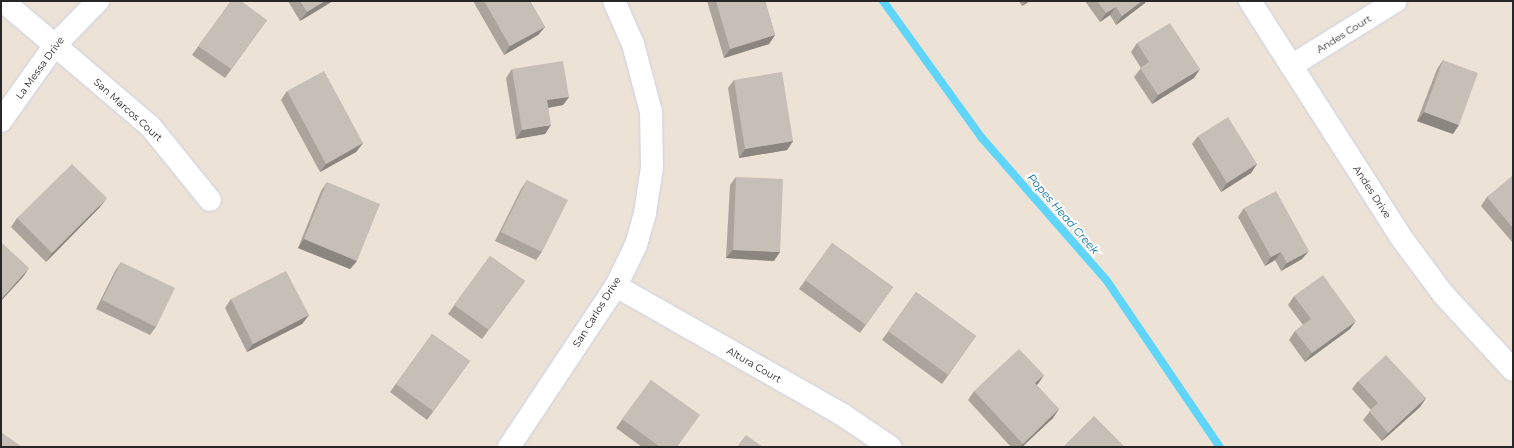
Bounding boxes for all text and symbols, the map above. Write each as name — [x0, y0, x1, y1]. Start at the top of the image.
street label: Andes Court — [1314, 12, 1374, 56]
street label: La Messa Drive — [13, 34, 67, 102]
street label: San Marcos Court — [91, 76, 165, 144]
street label: Andes Drive — [1351, 163, 1393, 221]
water label: Popes Head Creek — [1024, 171, 1102, 257]
street label: San Carlos Drive — [570, 275, 624, 349]
street label: Altura Court — [725, 345, 783, 385]

